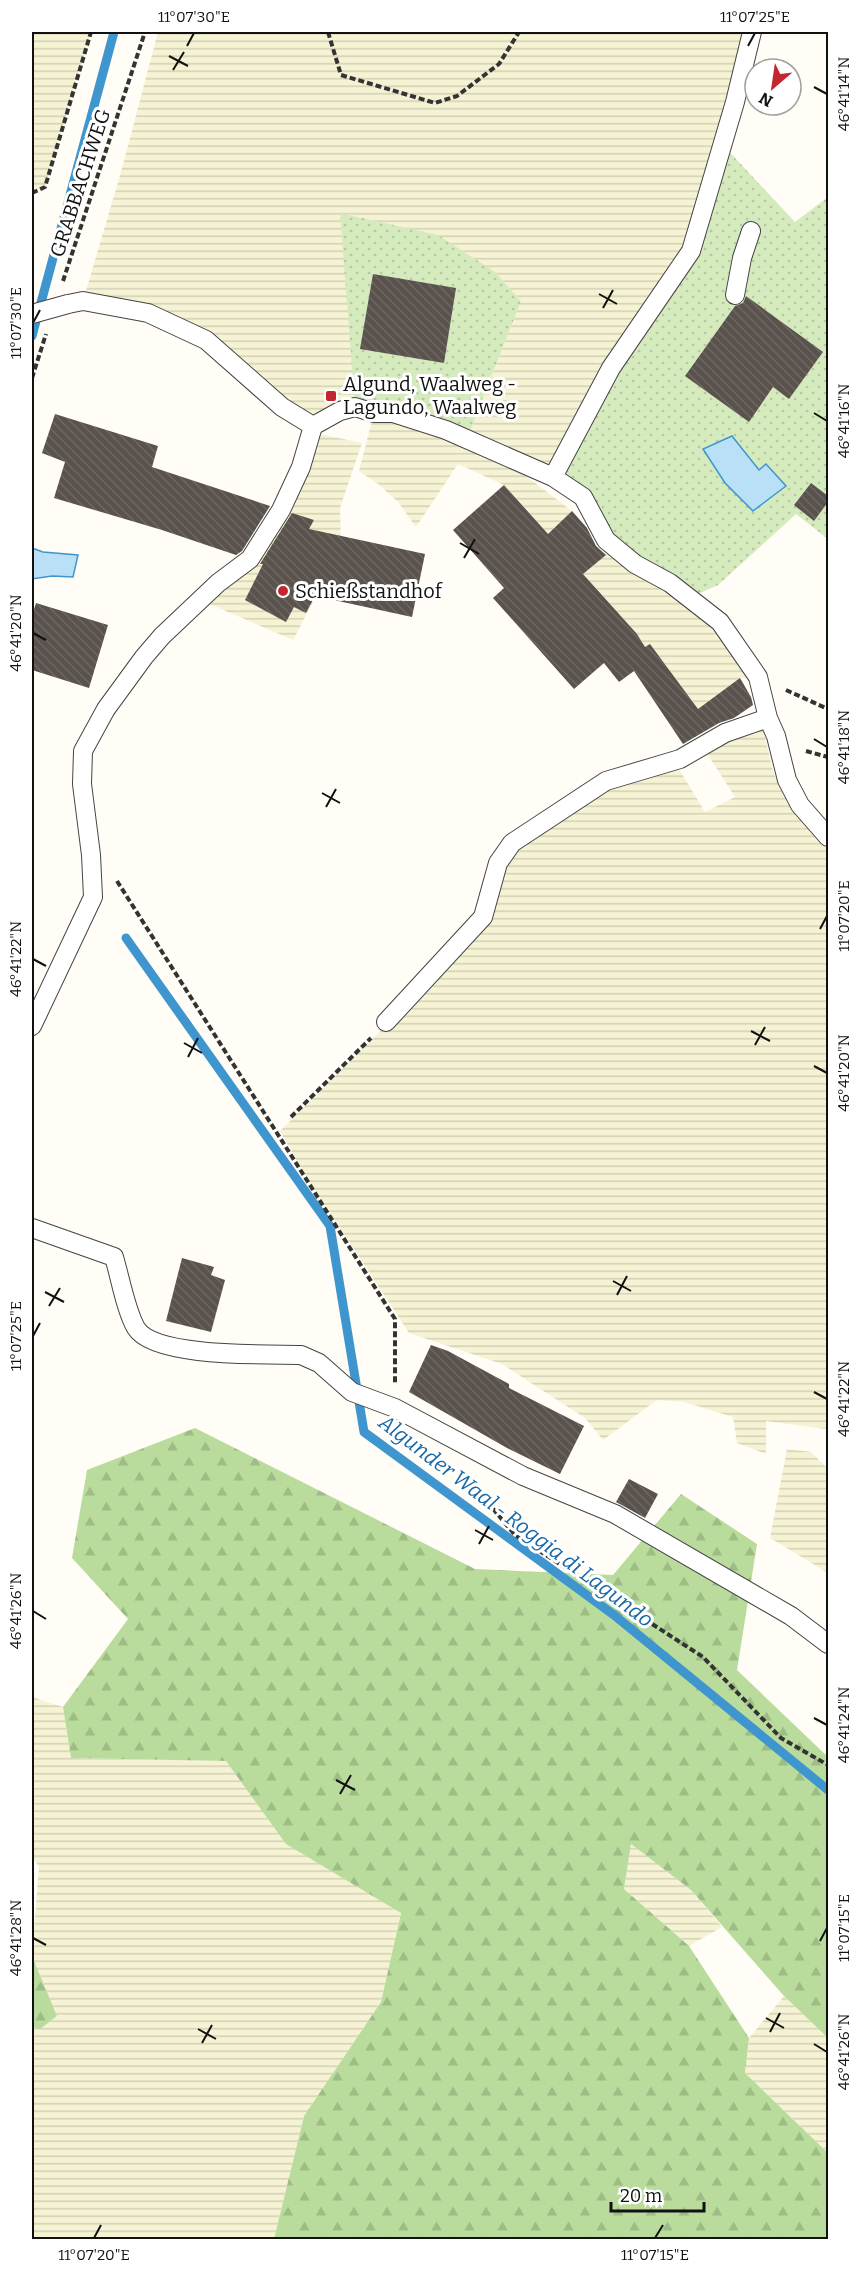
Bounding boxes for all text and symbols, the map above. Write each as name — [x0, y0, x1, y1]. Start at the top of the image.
text: 11°07'30"E — [158, 8, 230, 26]
text: 11°07'25"E — [720, 8, 790, 26]
north arrow — [743, 57, 803, 117]
text: 46°41'14"N — [835, 57, 853, 131]
text: N — [756, 88, 776, 111]
street label: GRABBACHWEG — [45, 106, 115, 260]
text: 11°07'30"E — [7, 287, 25, 359]
place label: Algund, Waalweg - Lagundo, Waalweg — [343, 372, 516, 419]
text: 46°41'16"N — [835, 384, 853, 458]
marker: Algund, Waalweg - Lagundo, Waalweg — [324, 389, 338, 403]
place label: Schießstandhof — [295, 579, 444, 603]
marker: Schießstandhof — [276, 584, 290, 598]
text: 46°41'20"N — [7, 594, 25, 672]
text: 46°41'18"N — [835, 710, 853, 784]
text: 11°07'20"E — [835, 880, 853, 952]
text: 46°41'22"N — [7, 921, 25, 997]
text: 46°41'20"N — [835, 1034, 853, 1112]
text: 11°07'25"E — [7, 1301, 25, 1371]
text: 46°41'22"N — [835, 1361, 853, 1437]
water label: Algunder Waal - Roggia di Lagundo — [373, 1409, 658, 1633]
text: 46°41'26"N — [7, 1573, 25, 1649]
text: 46°41'24"N — [835, 1687, 853, 1763]
text: 11°07'15"E — [835, 1894, 853, 1962]
text: 46°41'28"N — [7, 1900, 25, 1976]
text: 46°41'26"N — [835, 2014, 853, 2090]
scale bar — [611, 2175, 704, 2213]
text: 20 m — [620, 2185, 662, 2207]
text: 11°07'20"E — [58, 2246, 130, 2264]
text: 11°07'15"E — [621, 2246, 689, 2264]

